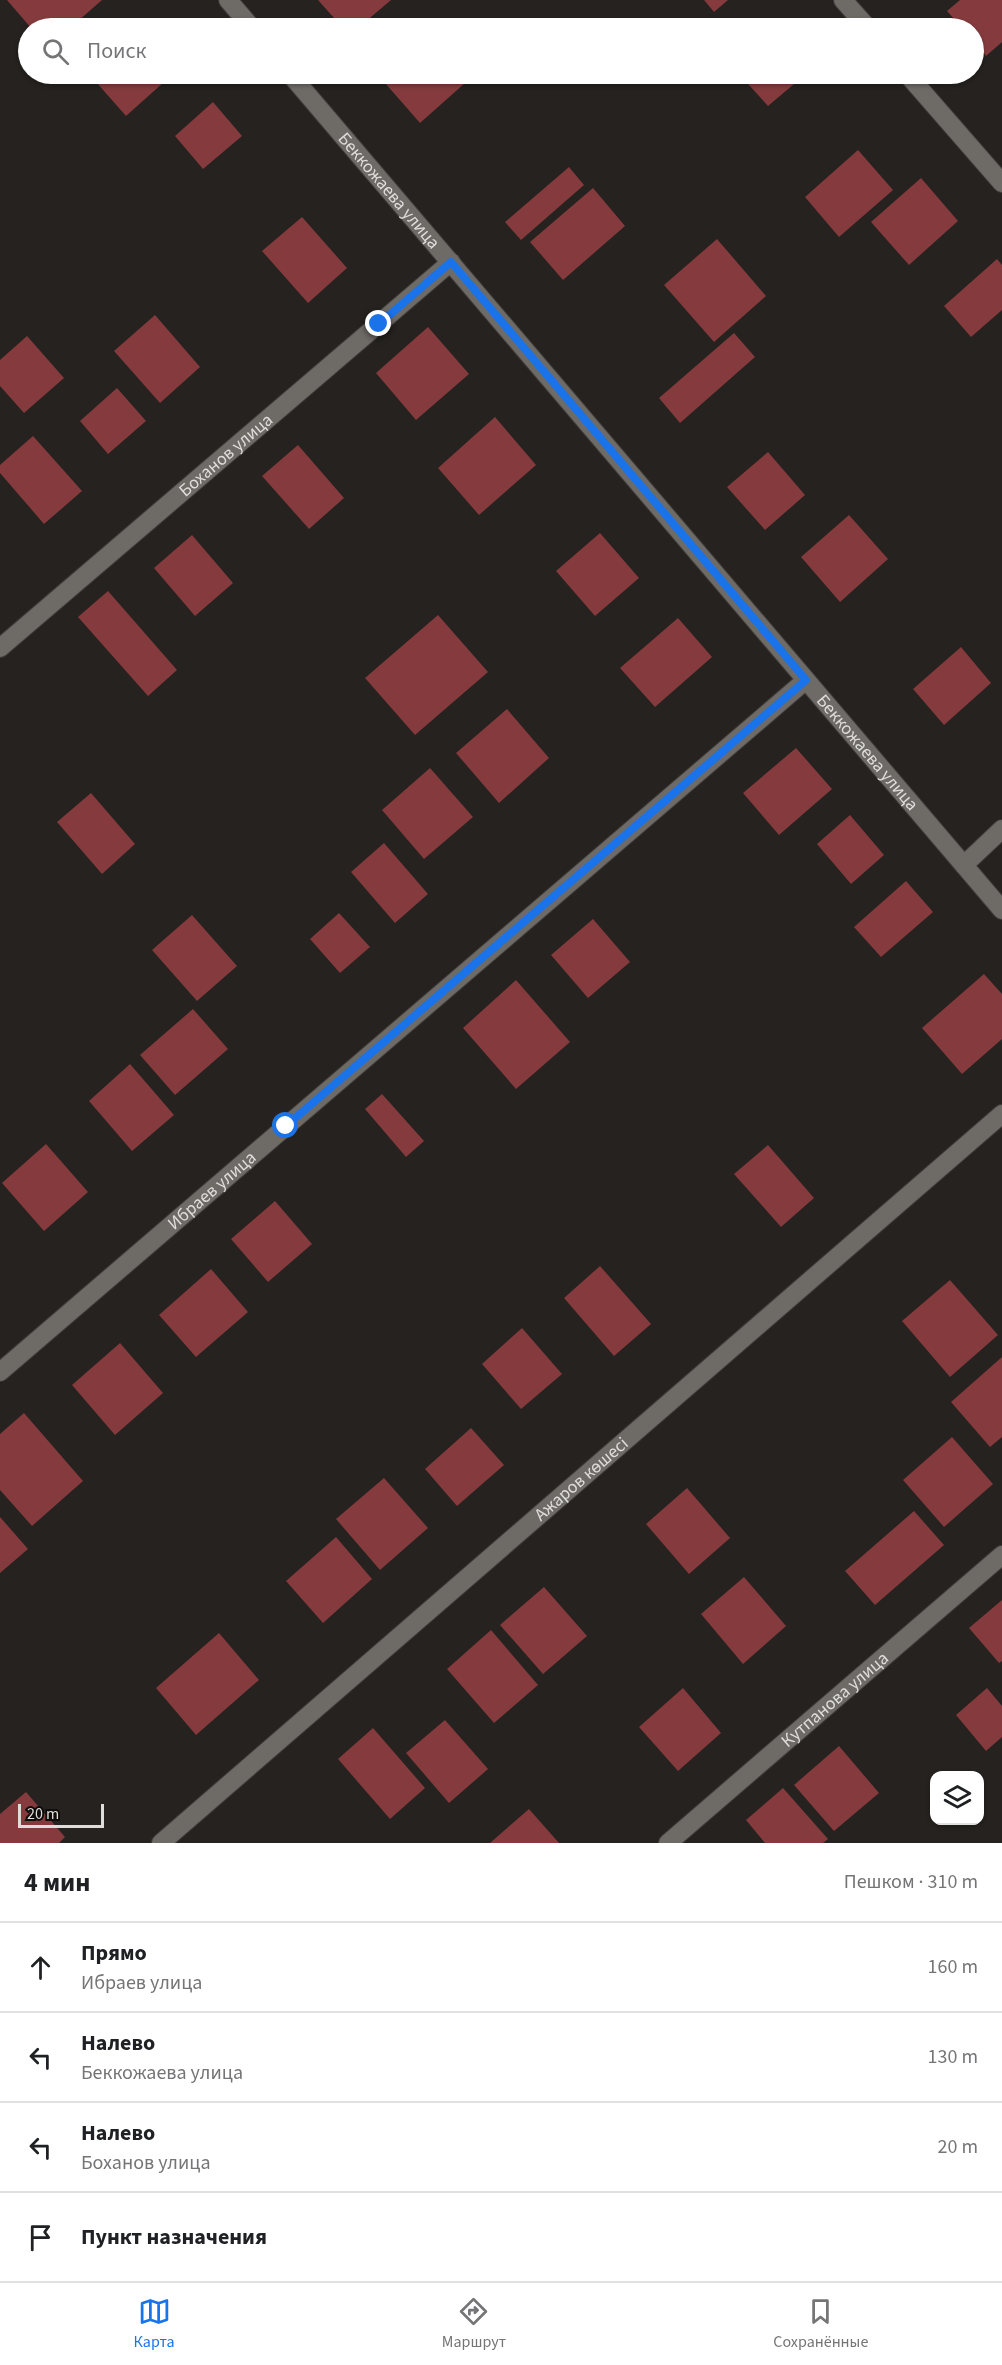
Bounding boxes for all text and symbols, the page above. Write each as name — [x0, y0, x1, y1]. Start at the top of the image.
search box — [18, 18, 984, 84]
icon: search — [39, 35, 72, 68]
text: Поиск — [87, 35, 146, 67]
street label: Беккожаева улица — [332, 127, 446, 254]
route end — [365, 310, 391, 336]
street label: Боханов улица — [173, 407, 278, 502]
street label: Беккожаева улица — [811, 689, 925, 816]
route start — [272, 1112, 298, 1138]
street label: Ибраев улица — [162, 1145, 261, 1235]
street label: Ажаров көшесі — [529, 1431, 634, 1527]
street label: Кутпанова улица — [775, 1646, 894, 1753]
map controls — [930, 1771, 984, 1825]
button: layers — [930, 1771, 984, 1825]
scale bar — [18, 1801, 104, 1828]
text: 20 m — [27, 1803, 59, 1825]
text: 4 мин — [24, 1864, 90, 1901]
text: Пешком · 310 m — [844, 1868, 978, 1896]
text: Прямо — [81, 1937, 147, 1969]
icon: ahead — [24, 1951, 57, 1984]
text: 160 m — [928, 1953, 978, 1981]
text: Ибраев улица — [81, 1969, 202, 1997]
text: Налево — [81, 2027, 155, 2059]
icon: left — [24, 2041, 57, 2074]
text: 130 m — [928, 2043, 978, 2071]
text: Беккожаева улица — [81, 2059, 243, 2087]
text: Налево — [81, 2117, 155, 2149]
icon: left — [24, 2131, 57, 2164]
text: 20 m — [938, 2133, 978, 2161]
text: Боханов улица — [81, 2149, 211, 2177]
icon: arrive — [24, 2221, 57, 2254]
text: Пункт назначения — [81, 2221, 267, 2253]
tab: Карта — [134, 2295, 175, 2353]
tab: Маршрут — [442, 2295, 506, 2353]
tab: Сохранённые — [773, 2295, 868, 2353]

